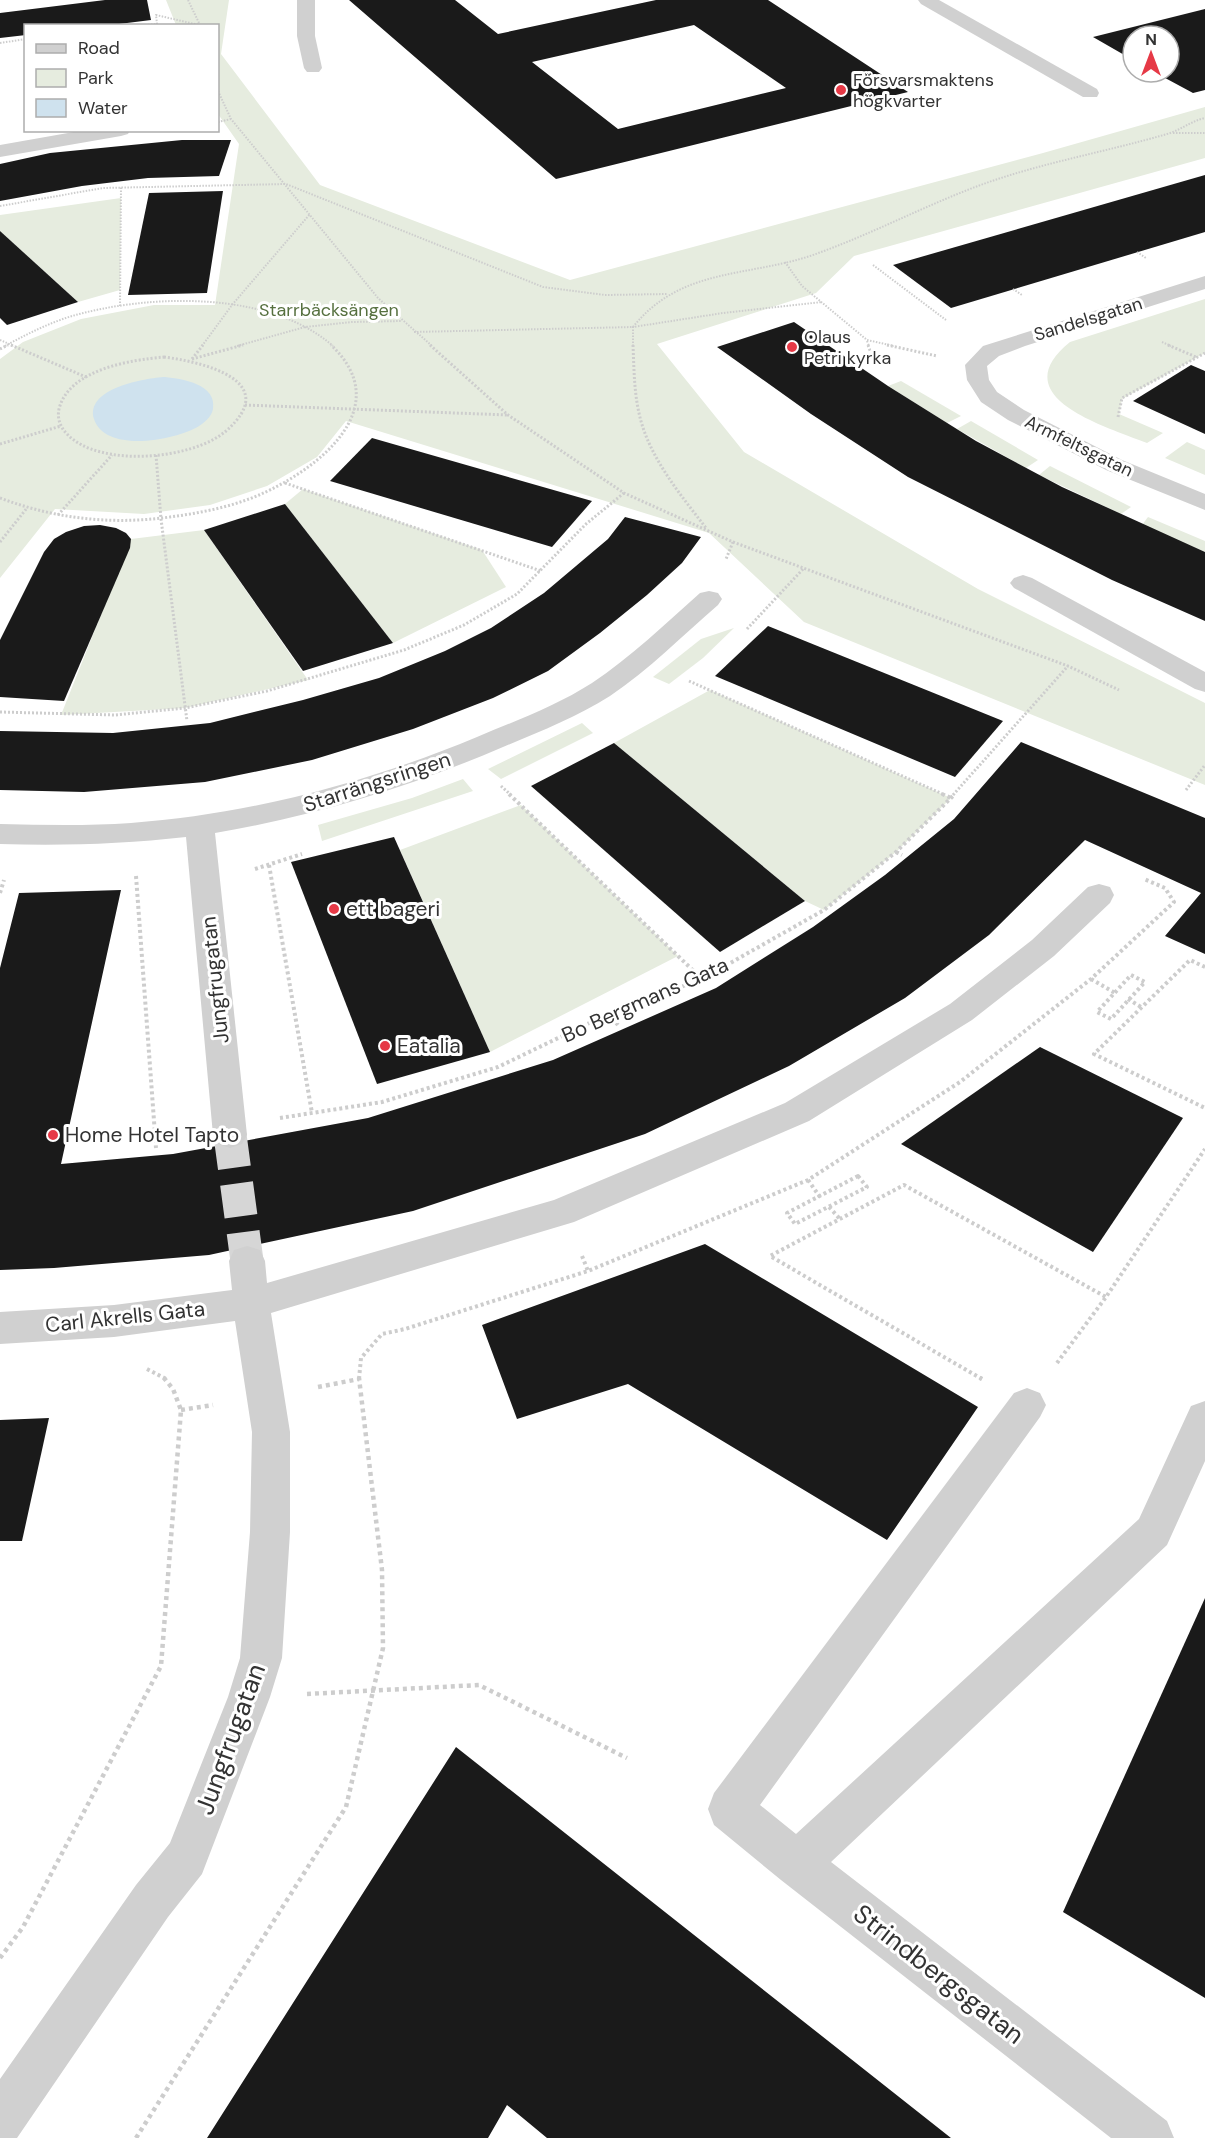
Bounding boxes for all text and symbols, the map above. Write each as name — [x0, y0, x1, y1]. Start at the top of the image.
legend — [24, 24, 219, 132]
north arrow — [1121, 24, 1181, 84]
text: N — [1145, 29, 1157, 50]
text: Road — [78, 36, 120, 60]
text: Park — [78, 66, 114, 90]
place label: Försvarsmaktens högkvarter — [853, 68, 994, 113]
marker: Försvarsmaktens högkvarter — [834, 83, 848, 97]
text: Water — [78, 96, 128, 120]
street label: Sandelsgatan — [1031, 291, 1145, 347]
park label: Starrbäcksängen — [259, 298, 399, 322]
place label: Olaus Petri kyrka — [804, 325, 891, 370]
marker: Olaus Petri kyrka — [785, 340, 799, 354]
street label: Armfeltsgatan — [1021, 409, 1137, 483]
street label: Starrängsringen — [300, 745, 454, 819]
place label: ett bageri — [346, 895, 440, 923]
marker: ett bageri — [327, 902, 341, 916]
street label: Jungfrugatan — [194, 915, 236, 1045]
street label: Bo Bergmans Gata — [557, 951, 733, 1049]
place label: Eatalia — [397, 1032, 461, 1060]
marker: Eatalia — [378, 1039, 392, 1053]
place label: Home Hotel Tapto — [65, 1121, 239, 1149]
marker: Home Hotel Tapto — [46, 1128, 60, 1142]
street label: Carl Akrells Gata — [44, 1295, 206, 1339]
street label: Jungfrugatan — [187, 1659, 273, 1819]
street label: Strindbergsgatan — [847, 1897, 1031, 2051]

